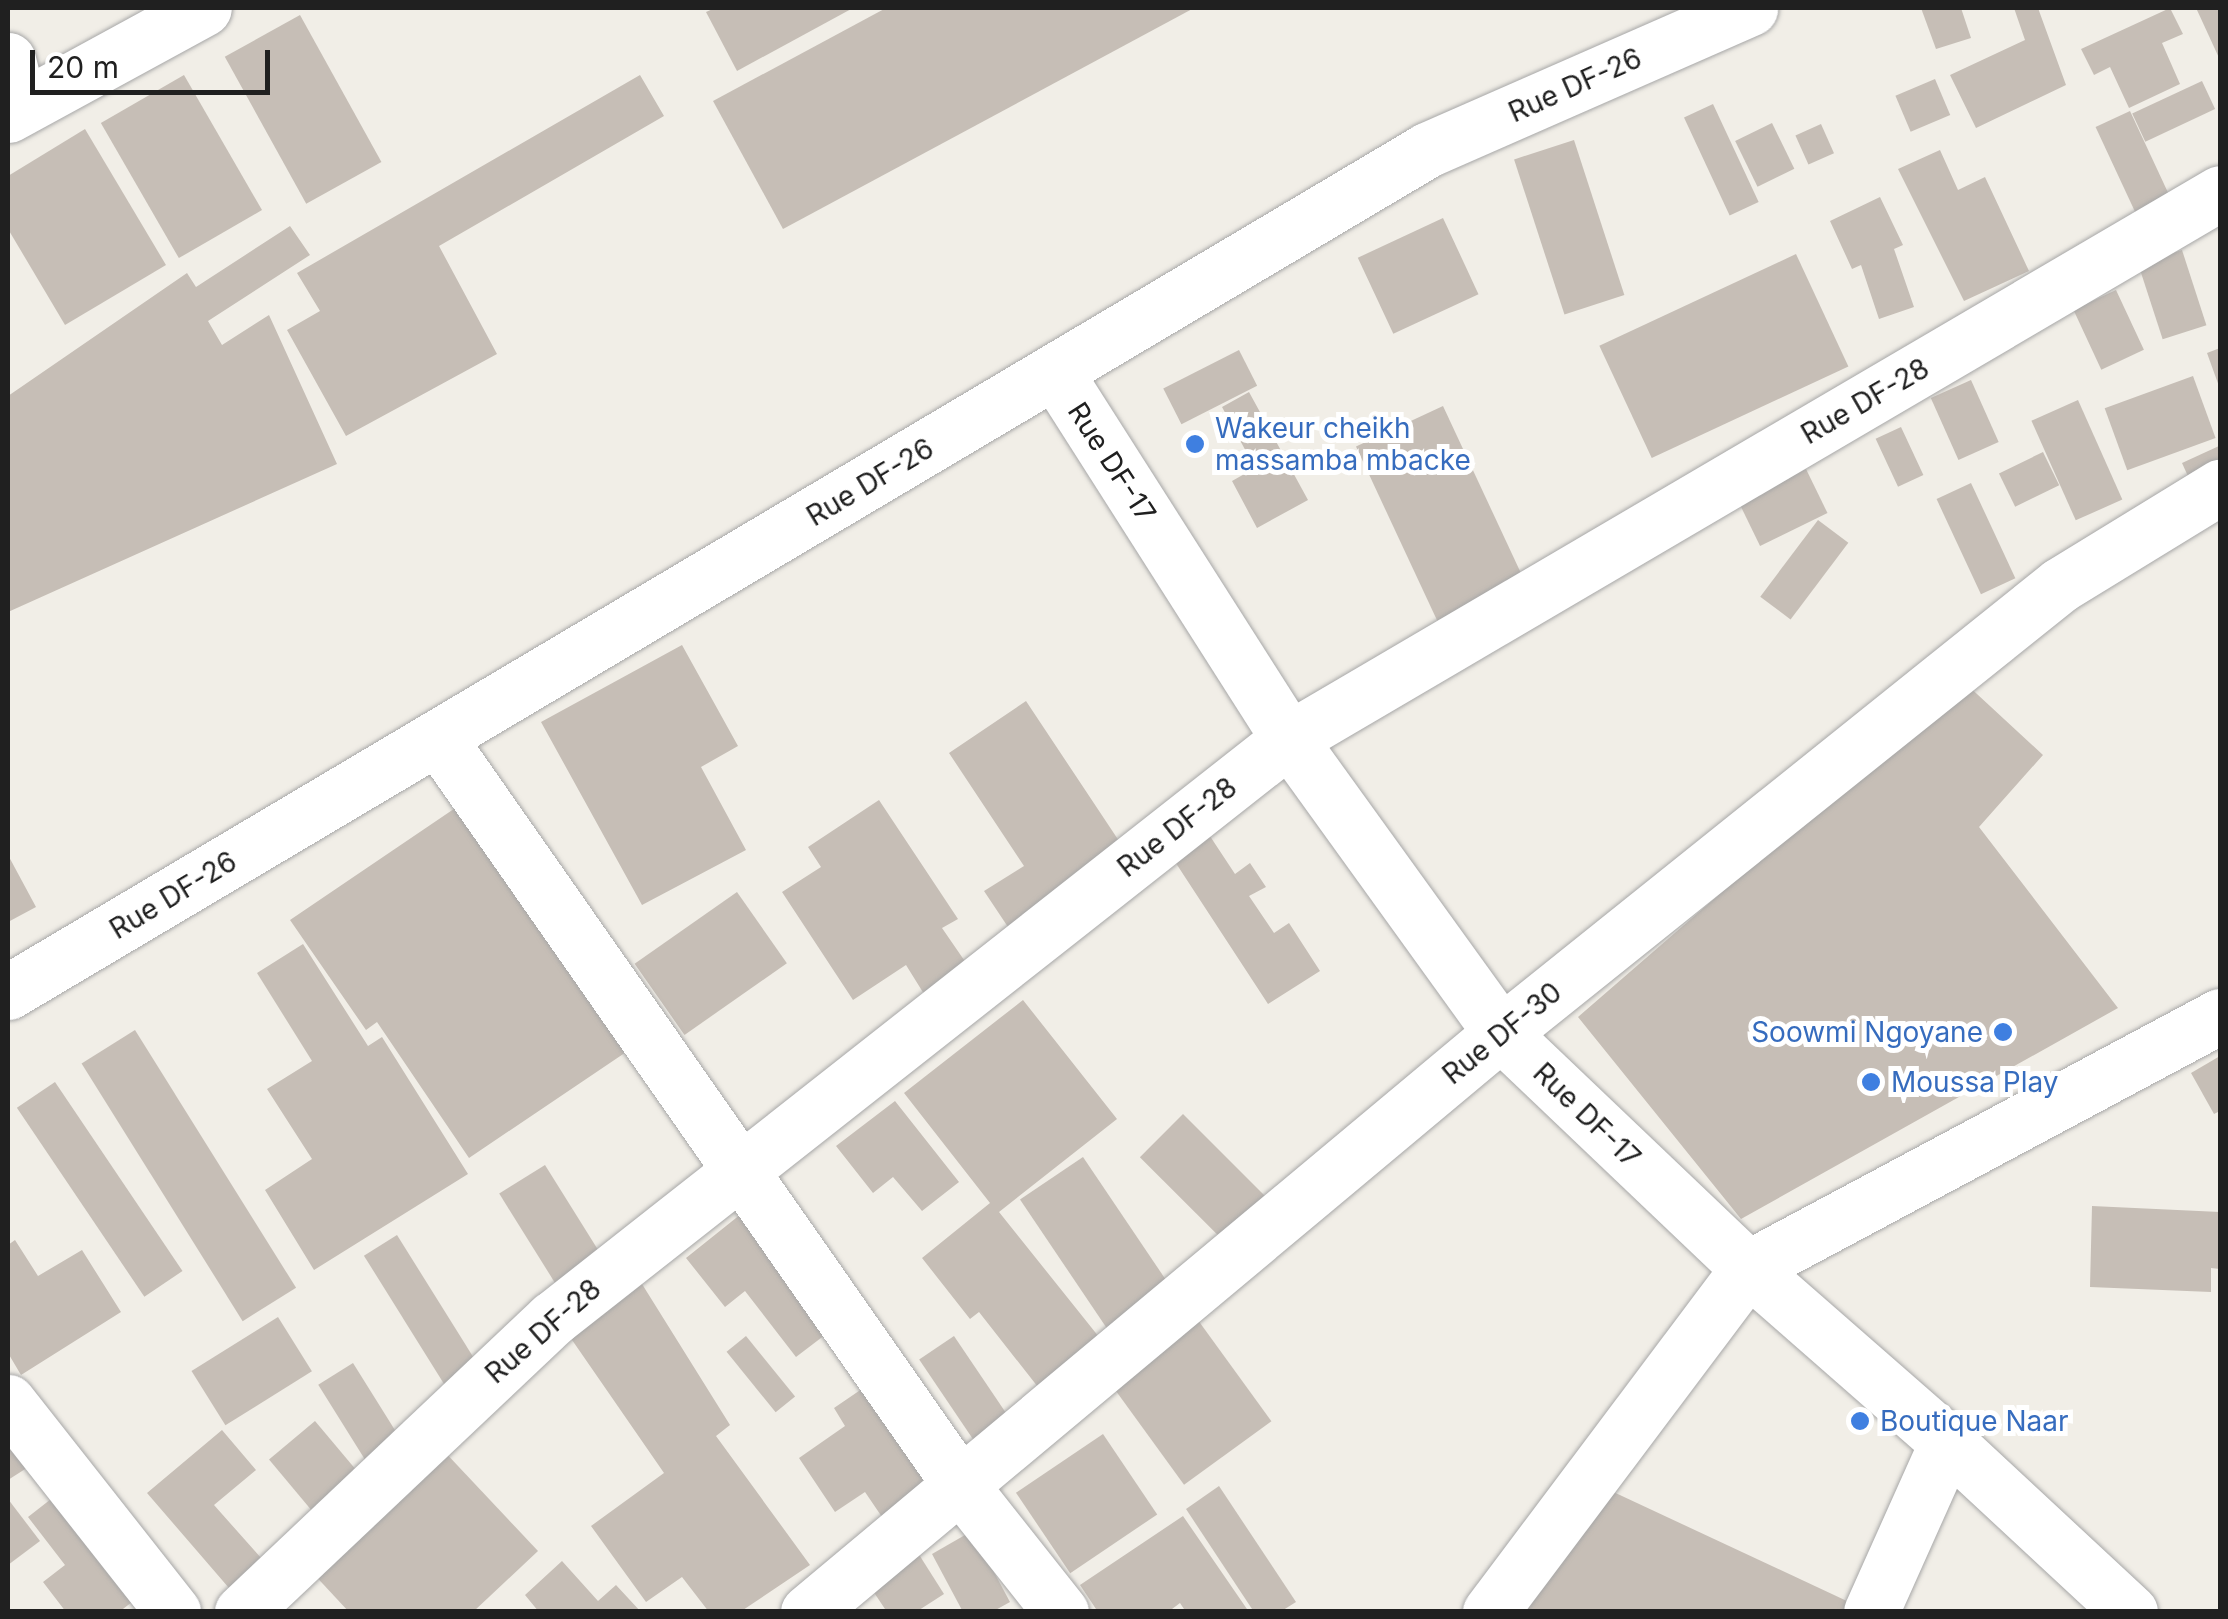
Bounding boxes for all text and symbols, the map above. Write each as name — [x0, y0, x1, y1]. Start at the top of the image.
scale bar — [35, 30, 275, 92]
street label: Rue DF-26 — [1503, 41, 1647, 129]
text: 20 m — [47, 49, 119, 85]
street label: Rue DF-28 — [1795, 351, 1935, 451]
street label: Rue DF-17 — [1061, 396, 1163, 528]
place label: Wakeur cheikh massamba mbacke — [1215, 411, 1471, 477]
street label: Rue DF-26 — [801, 431, 939, 533]
marker: Wakeur cheikh massamba mbacke — [1184, 433, 1206, 455]
street label: Rue DF-28 — [1111, 770, 1243, 884]
street label: Rue DF-26 — [104, 844, 242, 946]
street label: Rue DF-30 — [1436, 975, 1568, 1091]
place label: Soowmi Ngoyane — [1751, 1015, 1983, 1049]
marker: Soowmi Ngoyane — [1992, 1021, 2014, 1043]
street label: Rue DF-17 — [1527, 1056, 1647, 1174]
place label: Moussa Play — [1891, 1065, 2059, 1099]
marker: Moussa Play — [1860, 1071, 1882, 1093]
street label: Rue DF-28 — [478, 1272, 608, 1390]
place label: Boutique Naar — [1880, 1404, 2069, 1438]
marker: Boutique Naar — [1849, 1410, 1871, 1432]

